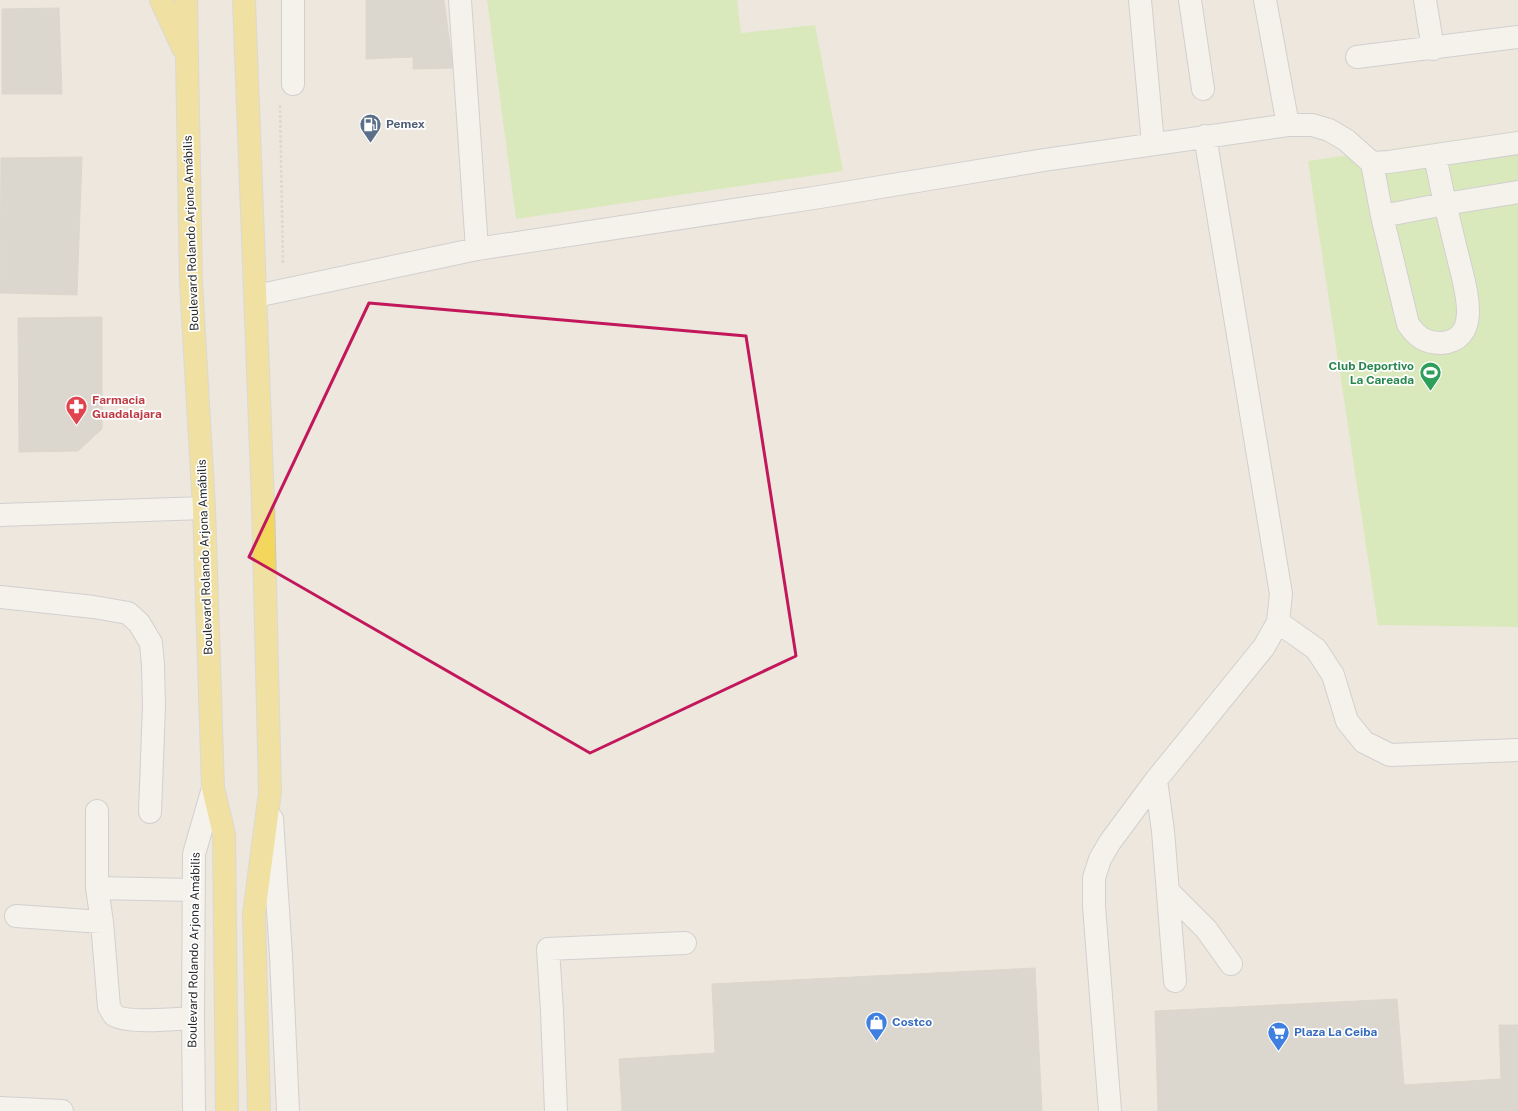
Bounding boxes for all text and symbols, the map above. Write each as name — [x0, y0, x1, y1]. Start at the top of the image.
fuel station icon: Pemex — [358, 111, 384, 144]
place label: Pemex — [386, 117, 425, 131]
street label: Boulevard Rolando Arjona Amábilis — [181, 135, 201, 331]
place label: Club Deportivo La Careada — [1329, 359, 1414, 387]
sports icon: Club Deportivo La Careada — [1417, 360, 1443, 393]
place label: Farmacia Guadalajara — [92, 393, 162, 421]
pharmacy icon: Farmacia Guadalajara — [63, 394, 89, 427]
street label: Boulevard Rolando Arjona Amábilis — [195, 459, 215, 655]
street label: Boulevard Rolando Arjona Amábilis — [185, 852, 203, 1048]
shop icon: Costco — [864, 1009, 890, 1042]
place label: Costco — [892, 1015, 932, 1029]
supermarket icon: Plaza La Ceiba — [1266, 1019, 1292, 1052]
place label: Plaza La Ceiba — [1294, 1025, 1377, 1039]

